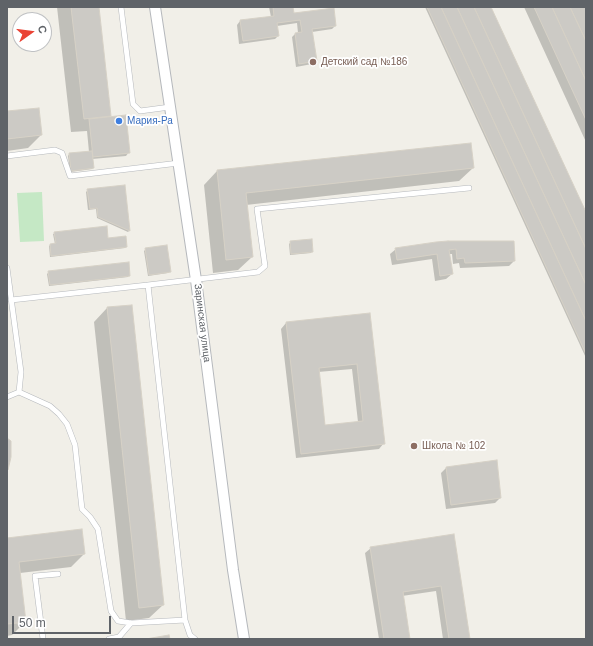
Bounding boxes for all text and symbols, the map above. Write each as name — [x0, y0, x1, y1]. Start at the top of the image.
north arrow — [12, 12, 52, 52]
text: С — [36, 24, 49, 35]
place label: Детский сад №186 — [321, 56, 407, 68]
marker: Детский сад №186 — [308, 57, 318, 67]
place label: Мария-Ра — [127, 115, 173, 127]
marker: Мария-Ра — [114, 116, 124, 126]
street label: Заринская улица — [191, 283, 213, 363]
place label: Школа № 102 — [422, 440, 485, 452]
marker: Школа № 102 — [409, 441, 419, 451]
scale bar — [14, 608, 113, 634]
text: 50 m — [19, 616, 46, 630]

